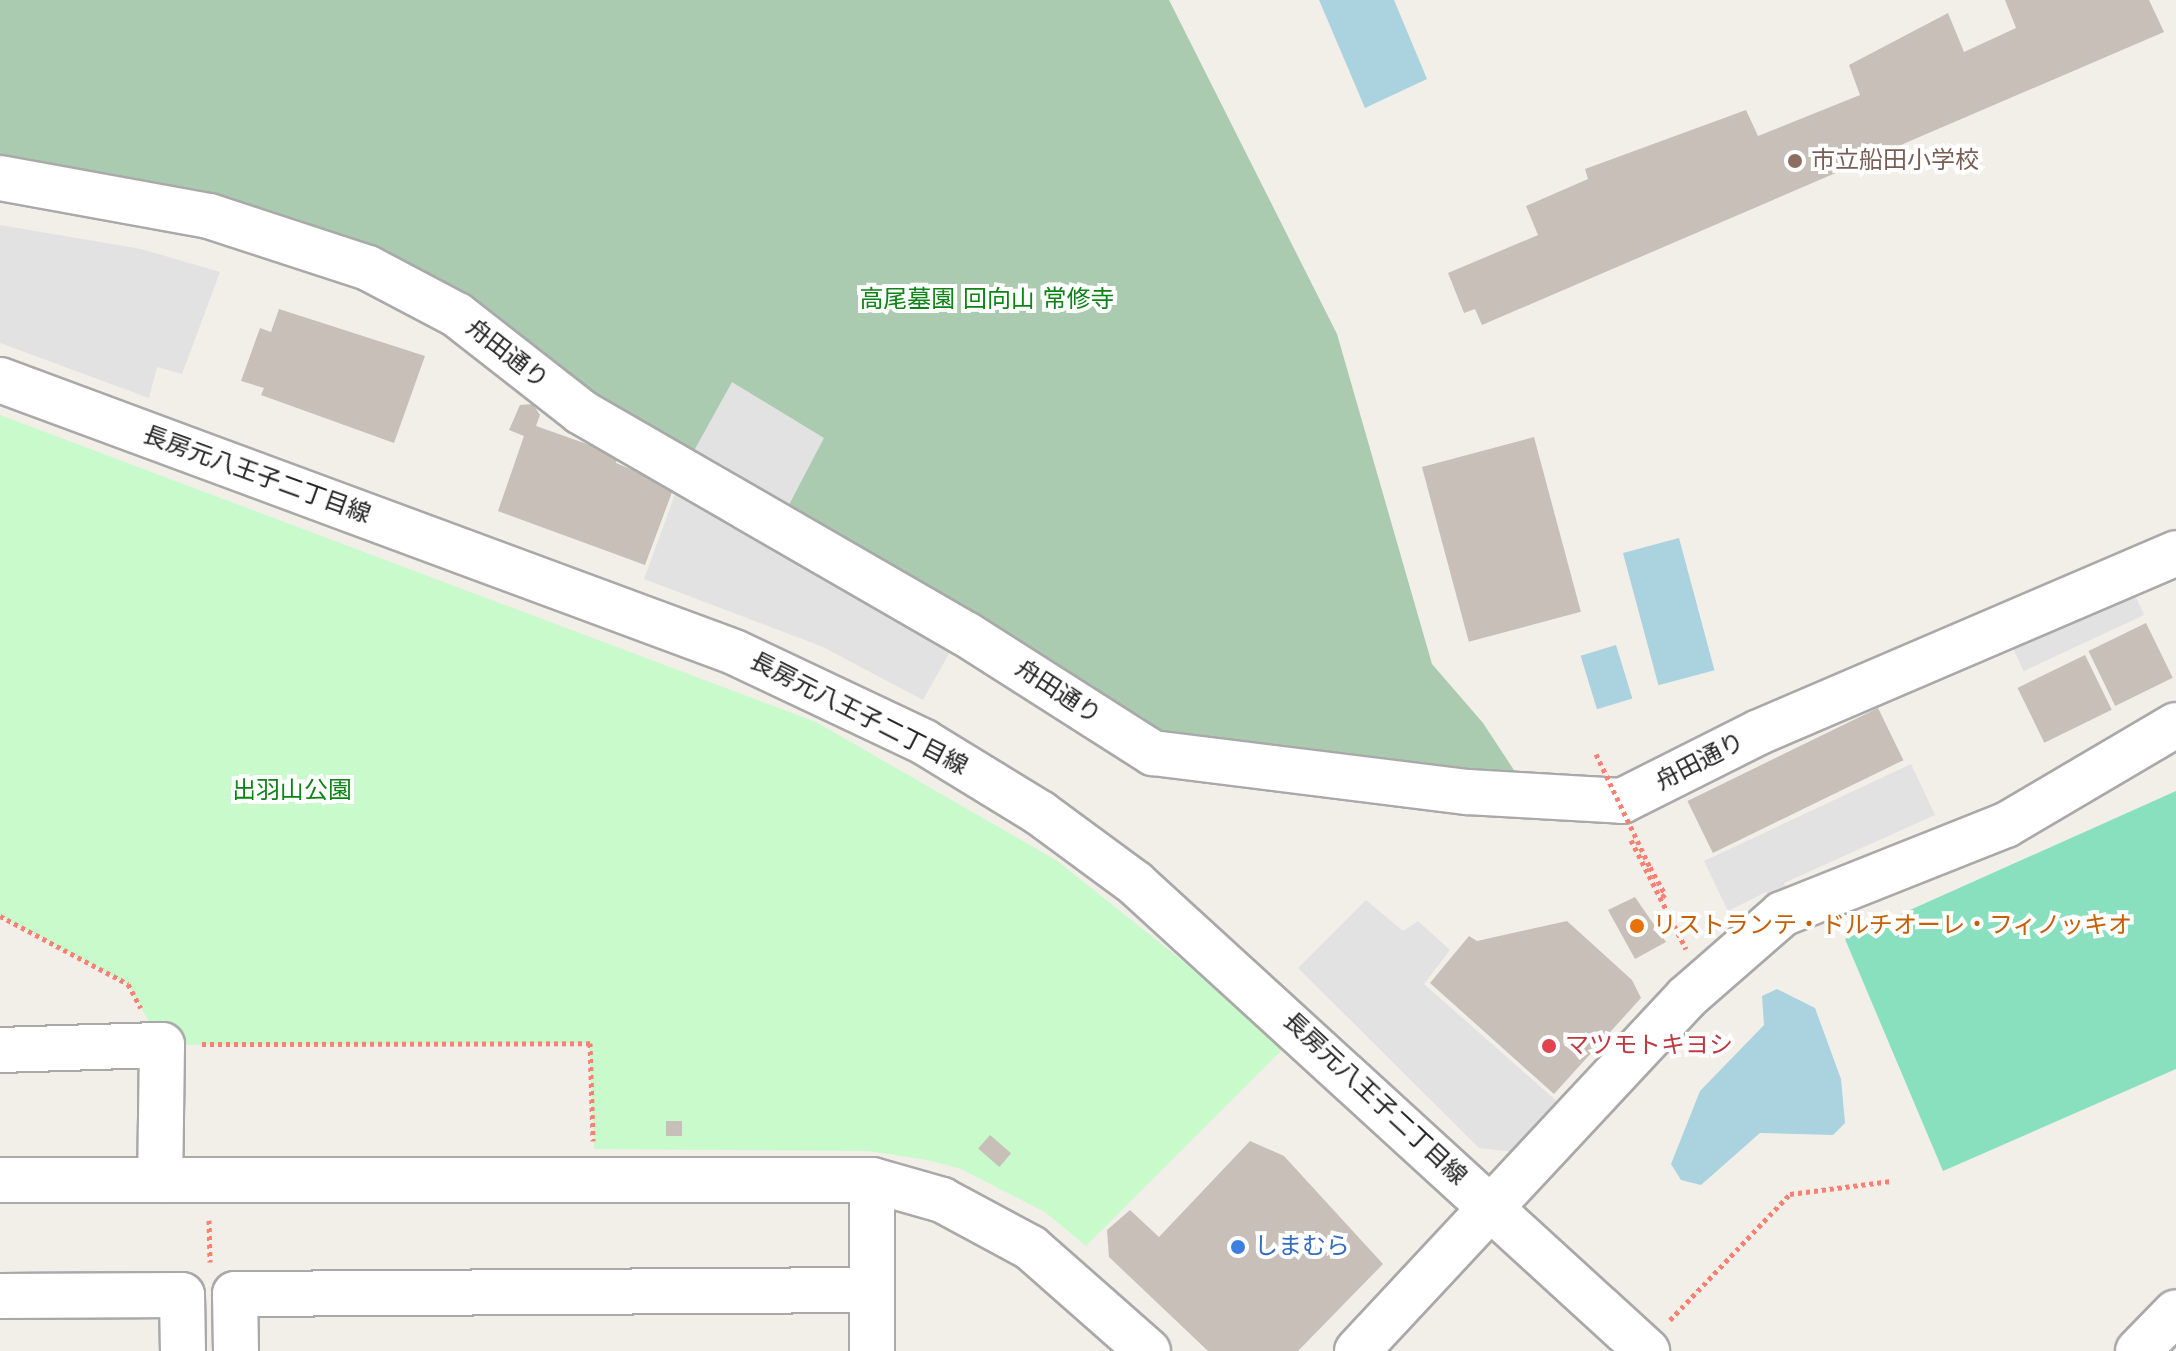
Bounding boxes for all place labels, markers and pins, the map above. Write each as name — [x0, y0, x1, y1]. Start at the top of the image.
place label: 市立船田小学校 — [1811, 147, 1979, 175]
marker: 市立船田小学校 — [1786, 152, 1804, 170]
place label: リストランテ・ドルチオーレ・フィノッキオ — [1653, 912, 2133, 940]
marker: リストランテ・ドルチオーレ・フィノッキオ — [1628, 917, 1646, 935]
place label: マツモトキヨシ — [1565, 1032, 1733, 1060]
marker: マツモトキヨシ — [1540, 1037, 1558, 1055]
place label: しまむら — [1254, 1233, 1350, 1261]
marker: しまむら — [1229, 1238, 1247, 1256]

